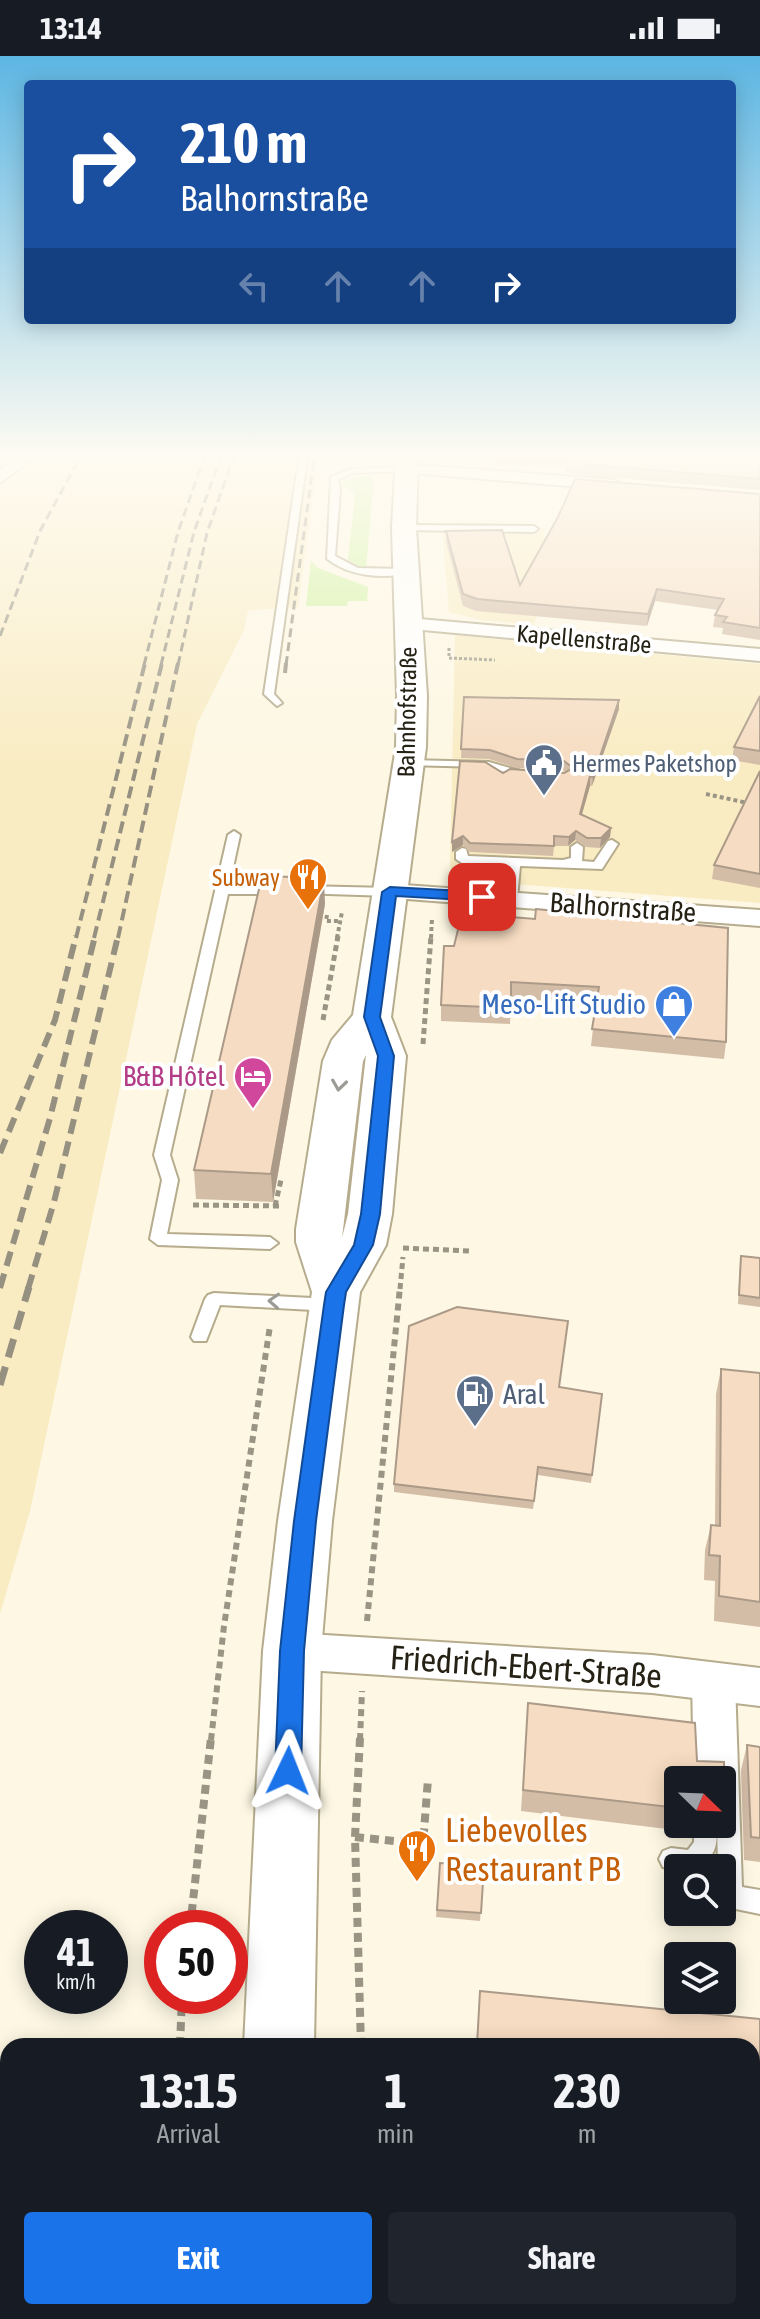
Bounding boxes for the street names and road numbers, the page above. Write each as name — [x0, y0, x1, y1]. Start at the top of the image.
street label: Kapellenstraße — [516, 620, 652, 658]
street label: Bahnhofstraße — [392, 646, 422, 778]
street label: Balhornstraße — [549, 886, 697, 928]
street label: Friedrich-Ebert-Straße — [389, 1637, 663, 1695]

